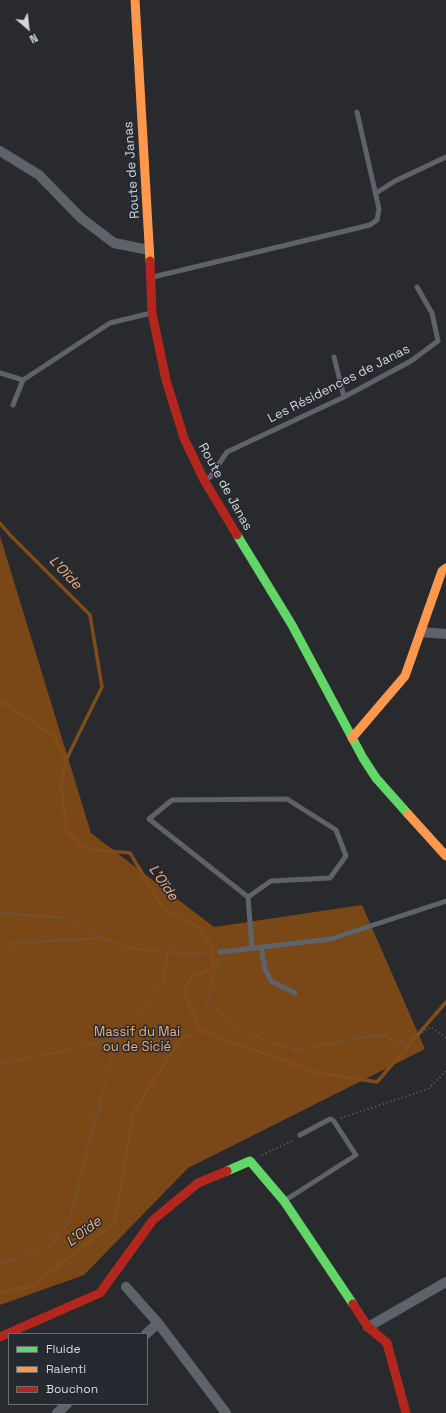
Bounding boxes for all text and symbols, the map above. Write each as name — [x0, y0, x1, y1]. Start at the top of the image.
north arrow — [8, 8, 48, 48]
text: N — [27, 31, 40, 47]
street label: Route de Janas — [121, 121, 143, 219]
street label: Les Résidences de Janas — [265, 341, 413, 427]
street label: Route de Janas — [195, 441, 255, 533]
water label: L'Oïde — [45, 553, 85, 593]
water label: L'Oïde — [145, 862, 181, 904]
park label: Massif du Mai ou de Sicié — [94, 1024, 180, 1055]
water label: L'Oïde — [63, 1213, 105, 1251]
legend — [8, 1333, 148, 1405]
text: Fluide — [46, 1341, 81, 1357]
text: Ralenti — [46, 1361, 86, 1377]
text: Bouchon — [46, 1381, 98, 1397]

